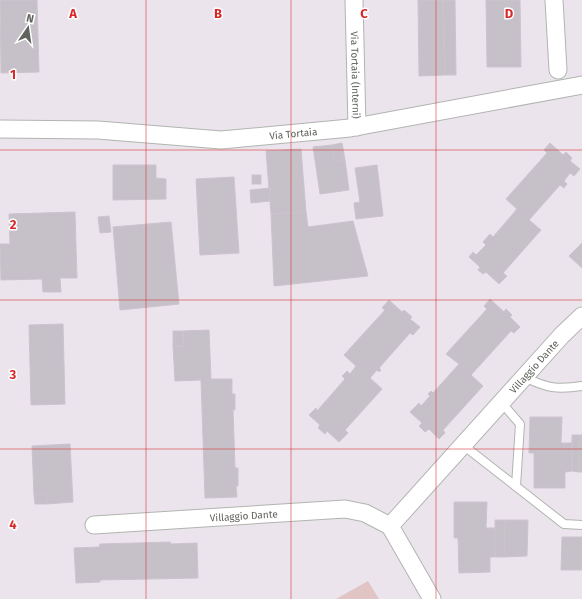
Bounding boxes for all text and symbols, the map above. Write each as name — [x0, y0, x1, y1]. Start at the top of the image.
text: A — [68, 6, 77, 21]
text: B — [214, 6, 222, 21]
text: C — [360, 6, 368, 21]
text: D — [505, 6, 514, 21]
north arrow — [8, 8, 48, 48]
text: N — [25, 12, 35, 26]
street label: Via Tortaia (Interni) — [348, 31, 363, 119]
text: 1 — [10, 67, 16, 82]
street label: Via Tortaia — [269, 126, 318, 142]
text: 2 — [10, 217, 17, 232]
street label: Villaggio Dante — [507, 338, 562, 396]
text: 3 — [9, 367, 17, 382]
street label: Villaggio Dante — [210, 508, 278, 525]
text: 4 — [9, 517, 17, 532]

